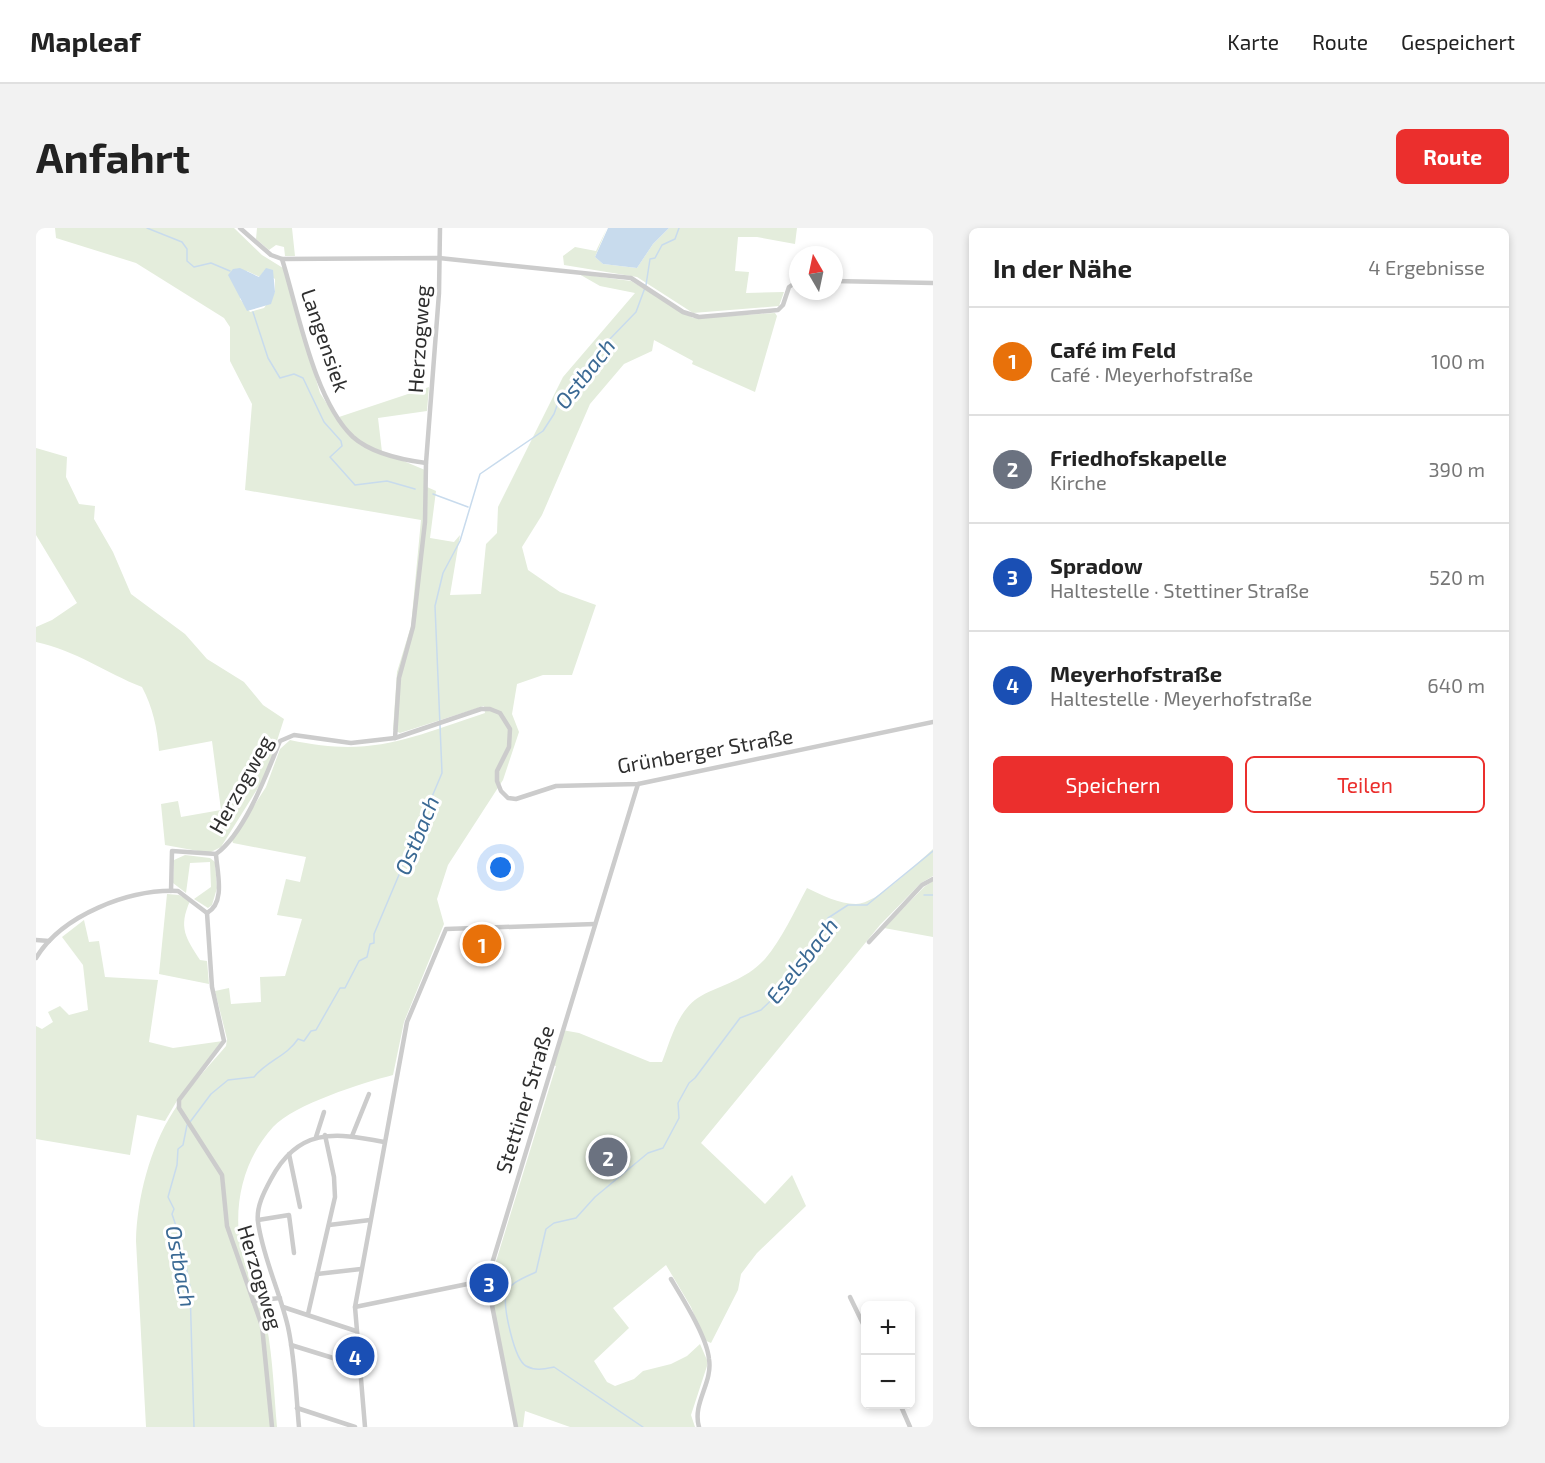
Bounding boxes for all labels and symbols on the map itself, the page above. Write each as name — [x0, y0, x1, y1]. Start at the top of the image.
north arrow — [789, 246, 843, 300]
street label: Herzogweg — [402, 284, 434, 394]
street label: Langensiek — [297, 285, 355, 395]
water label: Ostbach — [548, 332, 620, 414]
street label: Grünberger Straße — [615, 722, 795, 778]
street label: Herzogweg — [203, 730, 277, 837]
water label: Ostbach — [388, 792, 444, 878]
your location — [486, 853, 515, 882]
water label: Eselsbach — [760, 912, 842, 1008]
pin: 1 — [462, 922, 502, 966]
street label: Stettiner Straße — [490, 1022, 558, 1176]
pin: 2 — [588, 1134, 628, 1180]
street label: Herzogweg — [233, 1222, 289, 1333]
water label: Ostbach — [161, 1223, 203, 1309]
pin: 3 — [470, 1260, 508, 1306]
pin: 4 — [336, 1334, 374, 1378]

